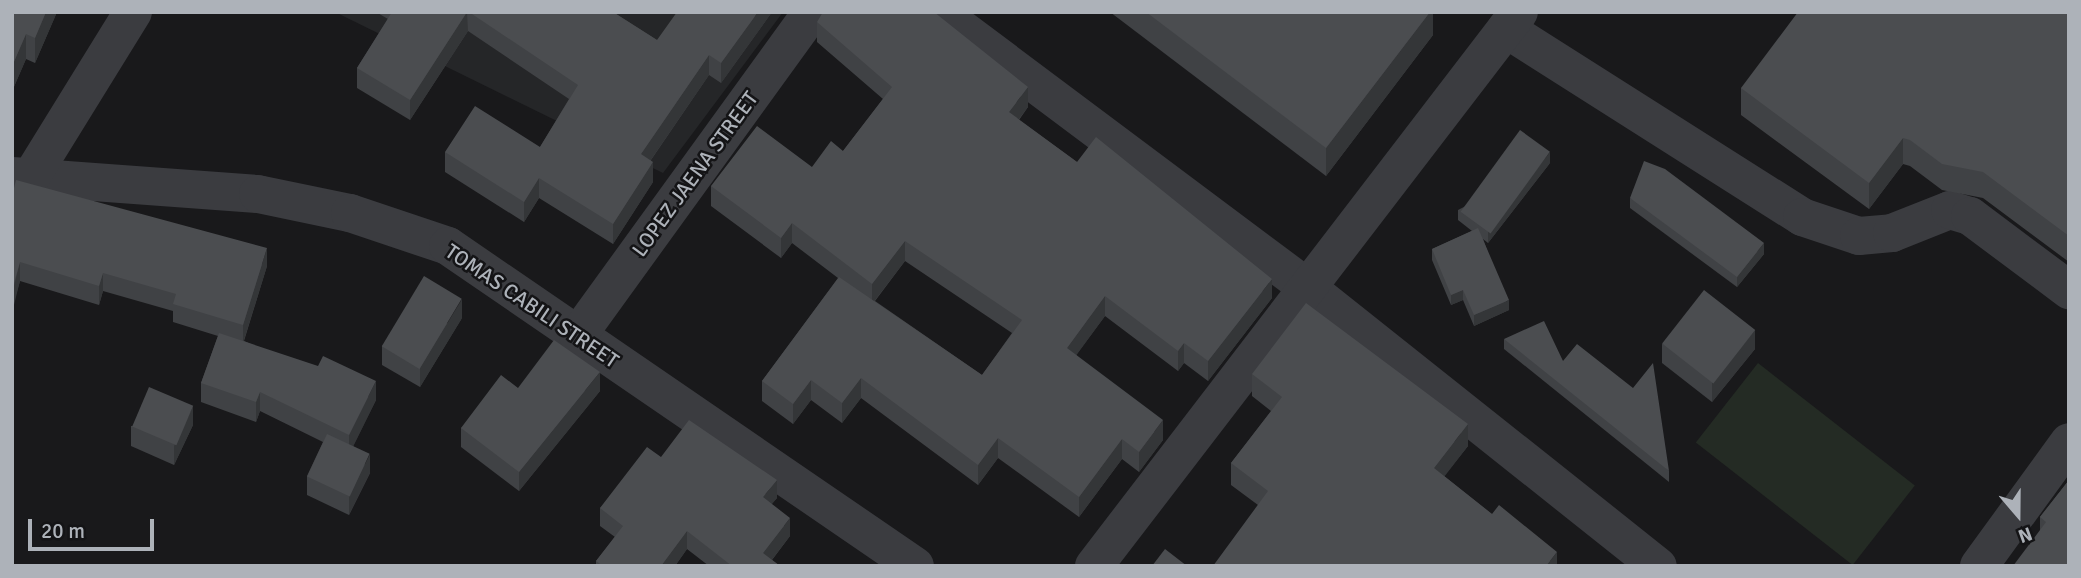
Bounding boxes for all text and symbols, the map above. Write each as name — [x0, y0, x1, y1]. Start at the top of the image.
street label: LOPEZ JAENA STREET — [627, 86, 763, 262]
street label: TOMAS CABILI STREET — [441, 239, 623, 373]
north arrow — [1983, 480, 2053, 550]
scale bar — [32, 504, 158, 548]
text: 20 m — [41, 518, 85, 544]
text: N — [2015, 521, 2035, 548]

